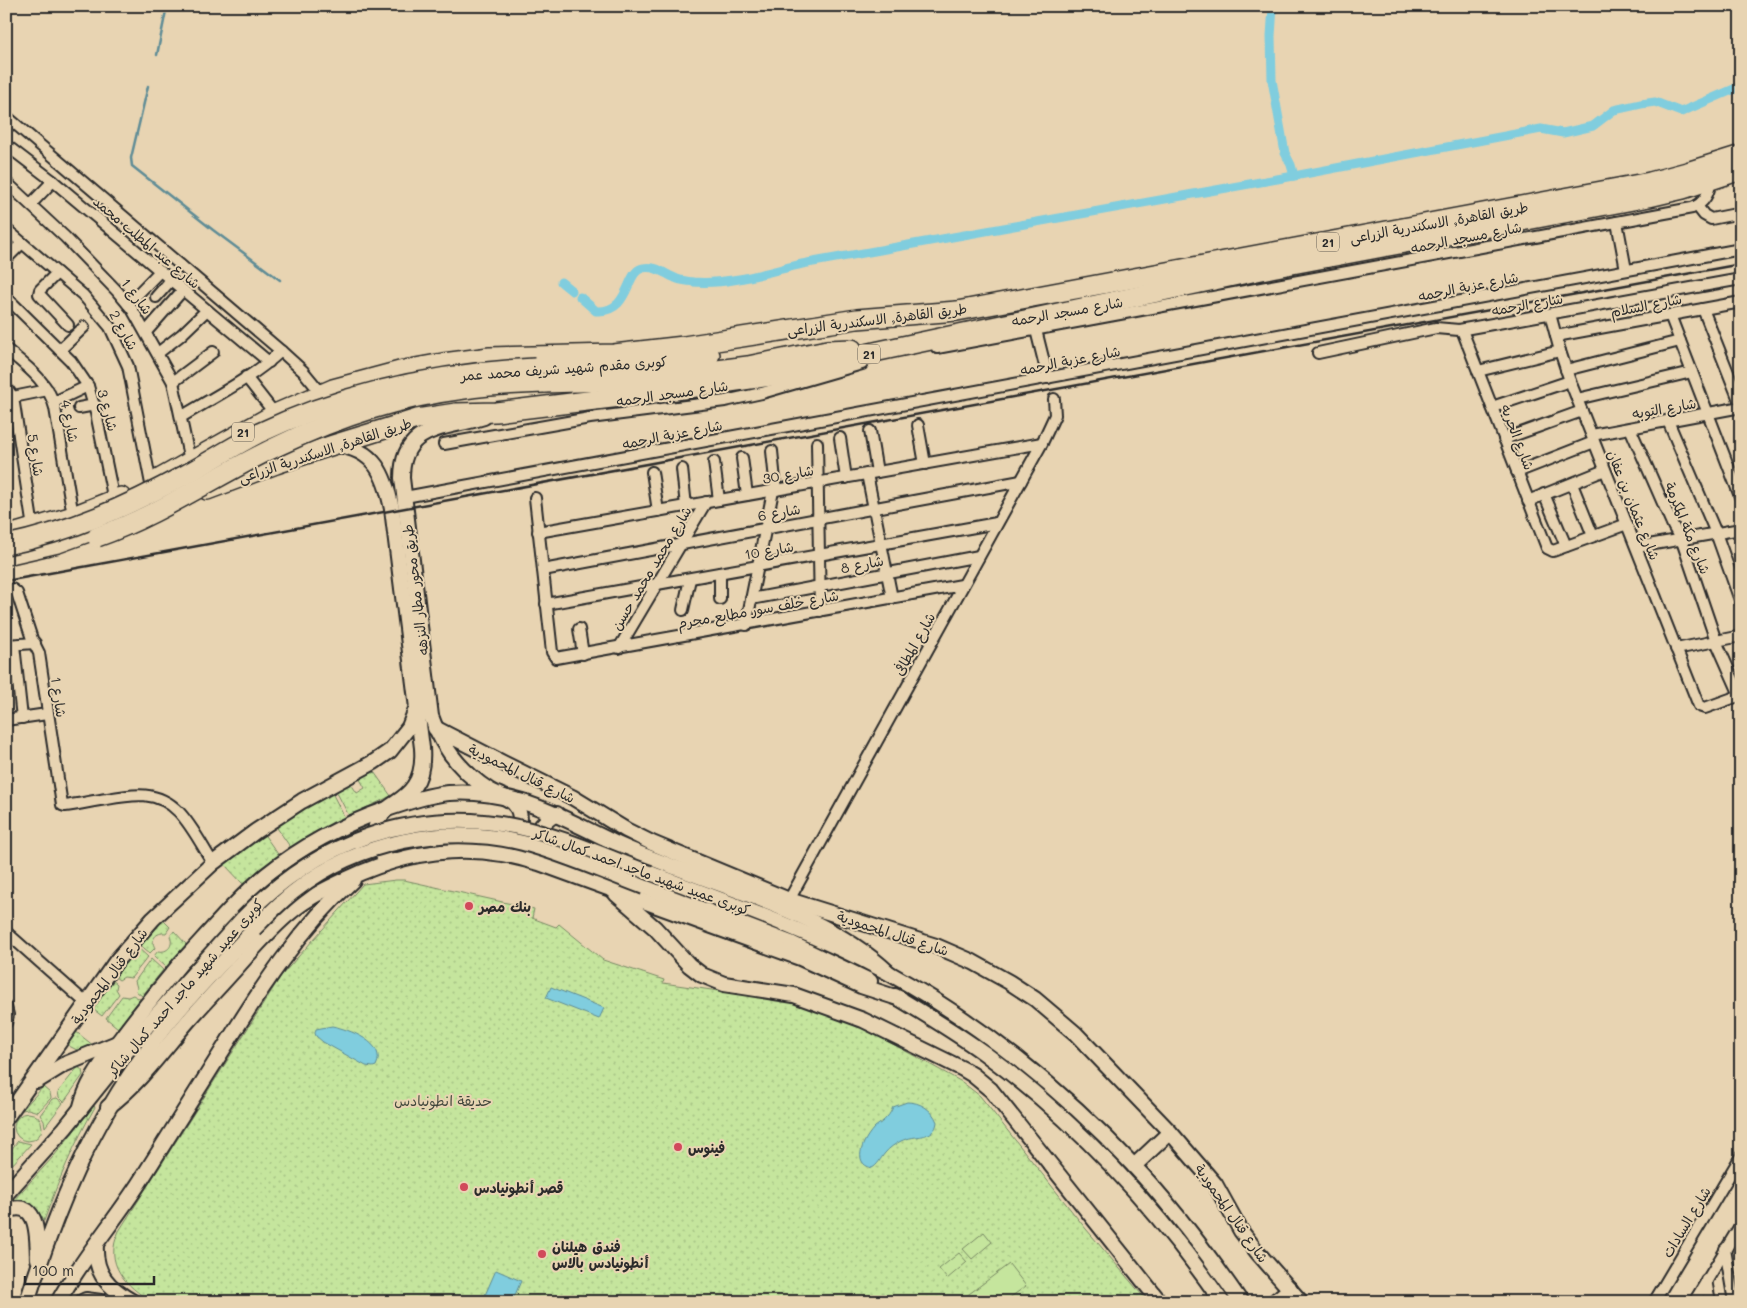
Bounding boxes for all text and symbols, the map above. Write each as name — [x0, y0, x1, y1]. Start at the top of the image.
street label: شارع عبد المطلب محمد — [89, 192, 205, 293]
street label: طريق القاهرة, الاسكندرية الزراعى — [1348, 197, 1530, 247]
street label: شارع مسجد الرحمه — [1409, 217, 1523, 258]
road number: 21 — [1317, 232, 1339, 252]
street label: شارع عزبة الرحمه — [1416, 267, 1520, 306]
street label: شارع 1 — [116, 274, 157, 319]
street label: شارع الرحمه — [1490, 288, 1565, 321]
street label: شارع السلام — [1609, 289, 1684, 323]
street label: شارع مسجد الرحمه — [1010, 292, 1124, 331]
street label: طريق القاهرة, الاسكندرية الزراعى — [786, 299, 968, 339]
street label: شارع 2 — [104, 307, 143, 354]
street label: شارع عزبة الرحمه — [1018, 341, 1122, 380]
road number: 21 — [858, 344, 880, 364]
street label: كوبرى مقدم شهيد شريف محمد عمر — [459, 351, 668, 387]
street label: شارع مسجد الرحمه — [615, 376, 729, 411]
street label: شارع 3 — [92, 387, 123, 433]
street label: شارع التوبه — [1630, 393, 1698, 424]
street label: شارع 4 — [56, 398, 83, 444]
street label: شارع الحريه — [1496, 401, 1539, 473]
street label: طريق القاهرة, الاسكندرية الزراعى — [236, 413, 414, 487]
street label: شارع عزبة الرحمه — [620, 415, 724, 454]
road number: 21 — [232, 422, 254, 442]
street label: شارع 5 — [22, 432, 49, 478]
street label: شارع عثمان بن عفان — [1602, 447, 1665, 563]
street label: شارع 30 — [761, 460, 815, 489]
street label: شارع مكة المكرمة — [1660, 479, 1715, 577]
street label: شارع 6 — [756, 499, 802, 526]
street label: شارع محمد محمد حسن — [606, 502, 696, 634]
street label: طريق محور مطار النزهه — [397, 523, 433, 657]
street label: شارع 10 — [743, 536, 795, 565]
street label: شارع 8 — [839, 551, 885, 578]
street label: شارع خلف سور مطابع محرم — [676, 585, 841, 635]
street label: شارع المطافى — [889, 609, 940, 680]
street label: شارع 1 — [46, 675, 71, 719]
street label: شارع قنال المحمودية — [465, 739, 578, 808]
street label: كوبرى عميد شهيد ماجد احمد كمال شاكر — [530, 823, 753, 920]
street label: كوبرى عميد شهيد ماجد احمد كمال شاكر — [102, 894, 268, 1081]
place label: بنك مصر — [477, 897, 531, 916]
marker: بنك مصر — [463, 900, 475, 912]
street label: شارع قنال المحمودية — [834, 906, 951, 961]
street label: شارع قنال المحمودية — [66, 924, 152, 1029]
park label: حديقة انطونيادس — [394, 1091, 492, 1111]
place label: فينوس — [688, 1138, 725, 1158]
marker: فينوس — [672, 1141, 684, 1153]
street label: شارع قنال المحمودية — [1190, 1160, 1273, 1267]
place label: قصر أنطونيادس — [474, 1178, 563, 1198]
marker: قصر أنطونيادس — [458, 1181, 470, 1193]
street label: شارع السادات — [1657, 1183, 1716, 1262]
place label: فندق هيلنان أنطونيادس بالاس — [552, 1237, 649, 1273]
marker: فندق هيلنان أنطونيادس بالاس — [536, 1248, 548, 1260]
scale bar — [25, 1253, 154, 1285]
text: 100 m — [32, 1260, 74, 1280]

